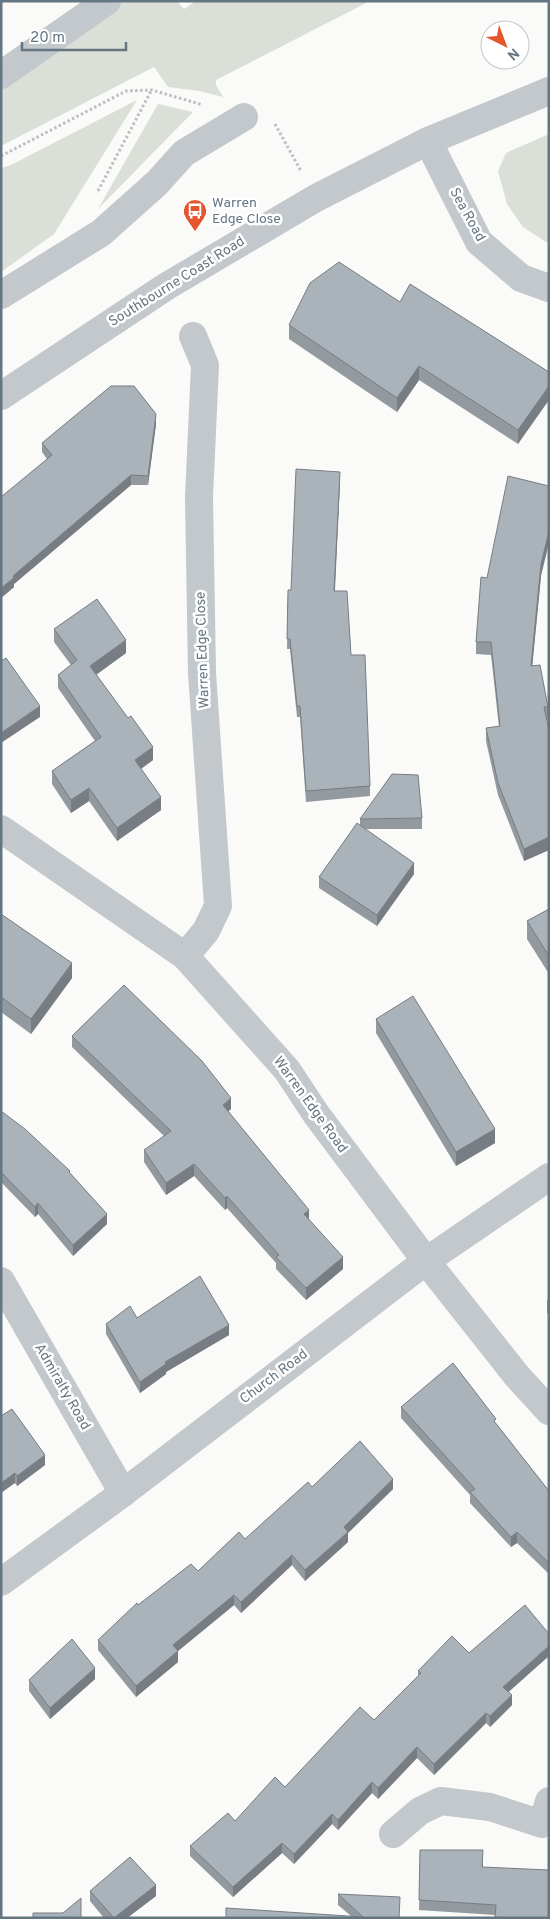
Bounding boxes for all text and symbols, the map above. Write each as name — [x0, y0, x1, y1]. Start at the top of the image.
scale bar — [22, 20, 126, 52]
north arrow — [480, 20, 530, 70]
text: 20 m — [30, 29, 65, 48]
text: N — [503, 44, 522, 63]
street label: Sea Road — [445, 185, 489, 245]
place label: Warren Edge Close — [212, 195, 281, 228]
bus stop icon: Warren Edge Close — [182, 198, 208, 232]
street label: Southbourne Coast Road — [106, 233, 248, 331]
street label: Warren Edge Close — [192, 591, 214, 709]
street label: Warren Edge Road — [269, 1053, 351, 1157]
street label: Admiralty Road — [30, 1341, 94, 1433]
street label: Church Road — [237, 1346, 311, 1408]

